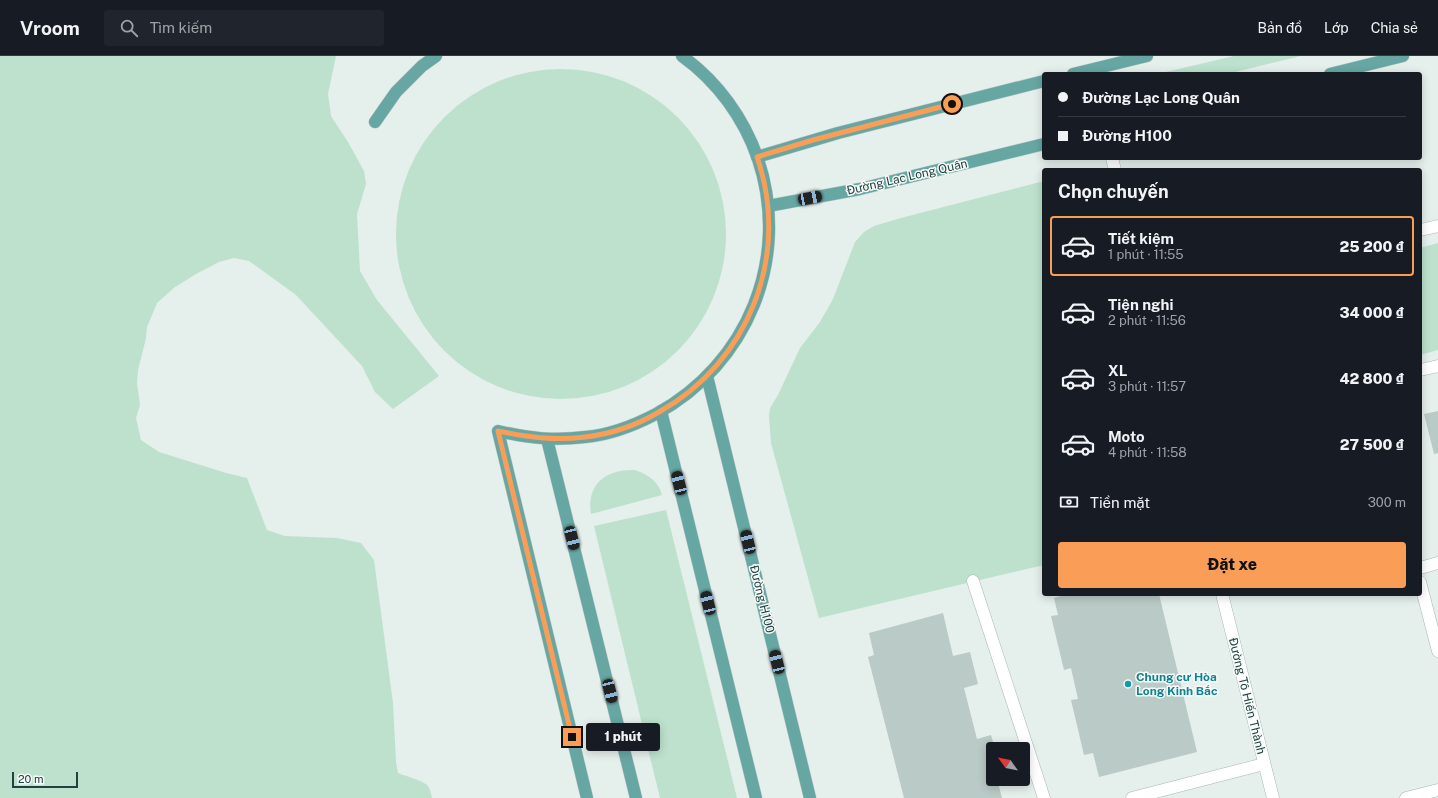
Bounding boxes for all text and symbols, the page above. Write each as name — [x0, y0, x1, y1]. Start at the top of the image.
search box — [104, 10, 384, 46]
text: Vroom — [20, 17, 80, 39]
icon: search — [118, 17, 140, 39]
text: Tìm kiếm — [150, 19, 212, 36]
text: Bản đồ — [1258, 20, 1302, 36]
text: Lớp — [1324, 20, 1349, 36]
text: Chia sẻ — [1371, 20, 1418, 36]
text: Đường Lạc Long Quân — [1082, 89, 1240, 106]
route start — [943, 95, 961, 113]
text: Đường H100 — [1082, 127, 1172, 144]
street label: Đường Lạc Long Quân — [845, 156, 969, 198]
text: Chọn chuyến — [1058, 181, 1169, 202]
car — [797, 190, 823, 206]
icon: car — [1060, 228, 1096, 264]
text: Tiết kiệm — [1108, 230, 1174, 247]
text: 25 200 ₫ — [1340, 238, 1404, 255]
text: 1 phút · 11:55 — [1108, 247, 1184, 262]
icon: car — [1060, 294, 1096, 330]
text: Tiện nghi — [1108, 296, 1173, 313]
text: 34 000 ₫ — [1339, 304, 1404, 321]
text: 2 phút · 11:56 — [1108, 313, 1186, 328]
icon: car — [1060, 360, 1096, 396]
text: XL — [1108, 362, 1127, 379]
text: 42 800 ₫ — [1339, 370, 1404, 387]
text: 3 phút · 11:57 — [1108, 379, 1186, 394]
icon: car — [1060, 426, 1096, 462]
text: Moto — [1108, 428, 1145, 445]
text: 27 500 ₫ — [1340, 436, 1404, 453]
text: 4 phút · 11:58 — [1108, 445, 1187, 460]
car — [670, 470, 688, 496]
icon: cash — [1058, 491, 1080, 513]
text: Tiền mặt — [1090, 494, 1150, 511]
text: 300 m — [1368, 495, 1406, 510]
car — [563, 525, 581, 551]
car — [739, 529, 757, 555]
button: Đặt xe — [1058, 542, 1406, 588]
street label: Đường H100 — [747, 564, 777, 634]
car — [699, 590, 717, 616]
street label: Đường Tô Hiến Thành — [1226, 636, 1268, 756]
car — [768, 649, 786, 675]
place label: Chung cư Hòa Long Kinh Bắc — [1136, 670, 1218, 698]
car — [601, 678, 619, 704]
marker: Chung cư Hòa Long Kinh Bắc — [1123, 679, 1133, 689]
callout: 1 phút — [586, 723, 660, 751]
route end — [563, 728, 581, 746]
text: 1 phút — [604, 729, 642, 744]
north arrow — [986, 742, 1030, 786]
map controls — [986, 742, 1030, 786]
scale bar — [12, 770, 78, 789]
text: 20 m — [18, 773, 43, 785]

